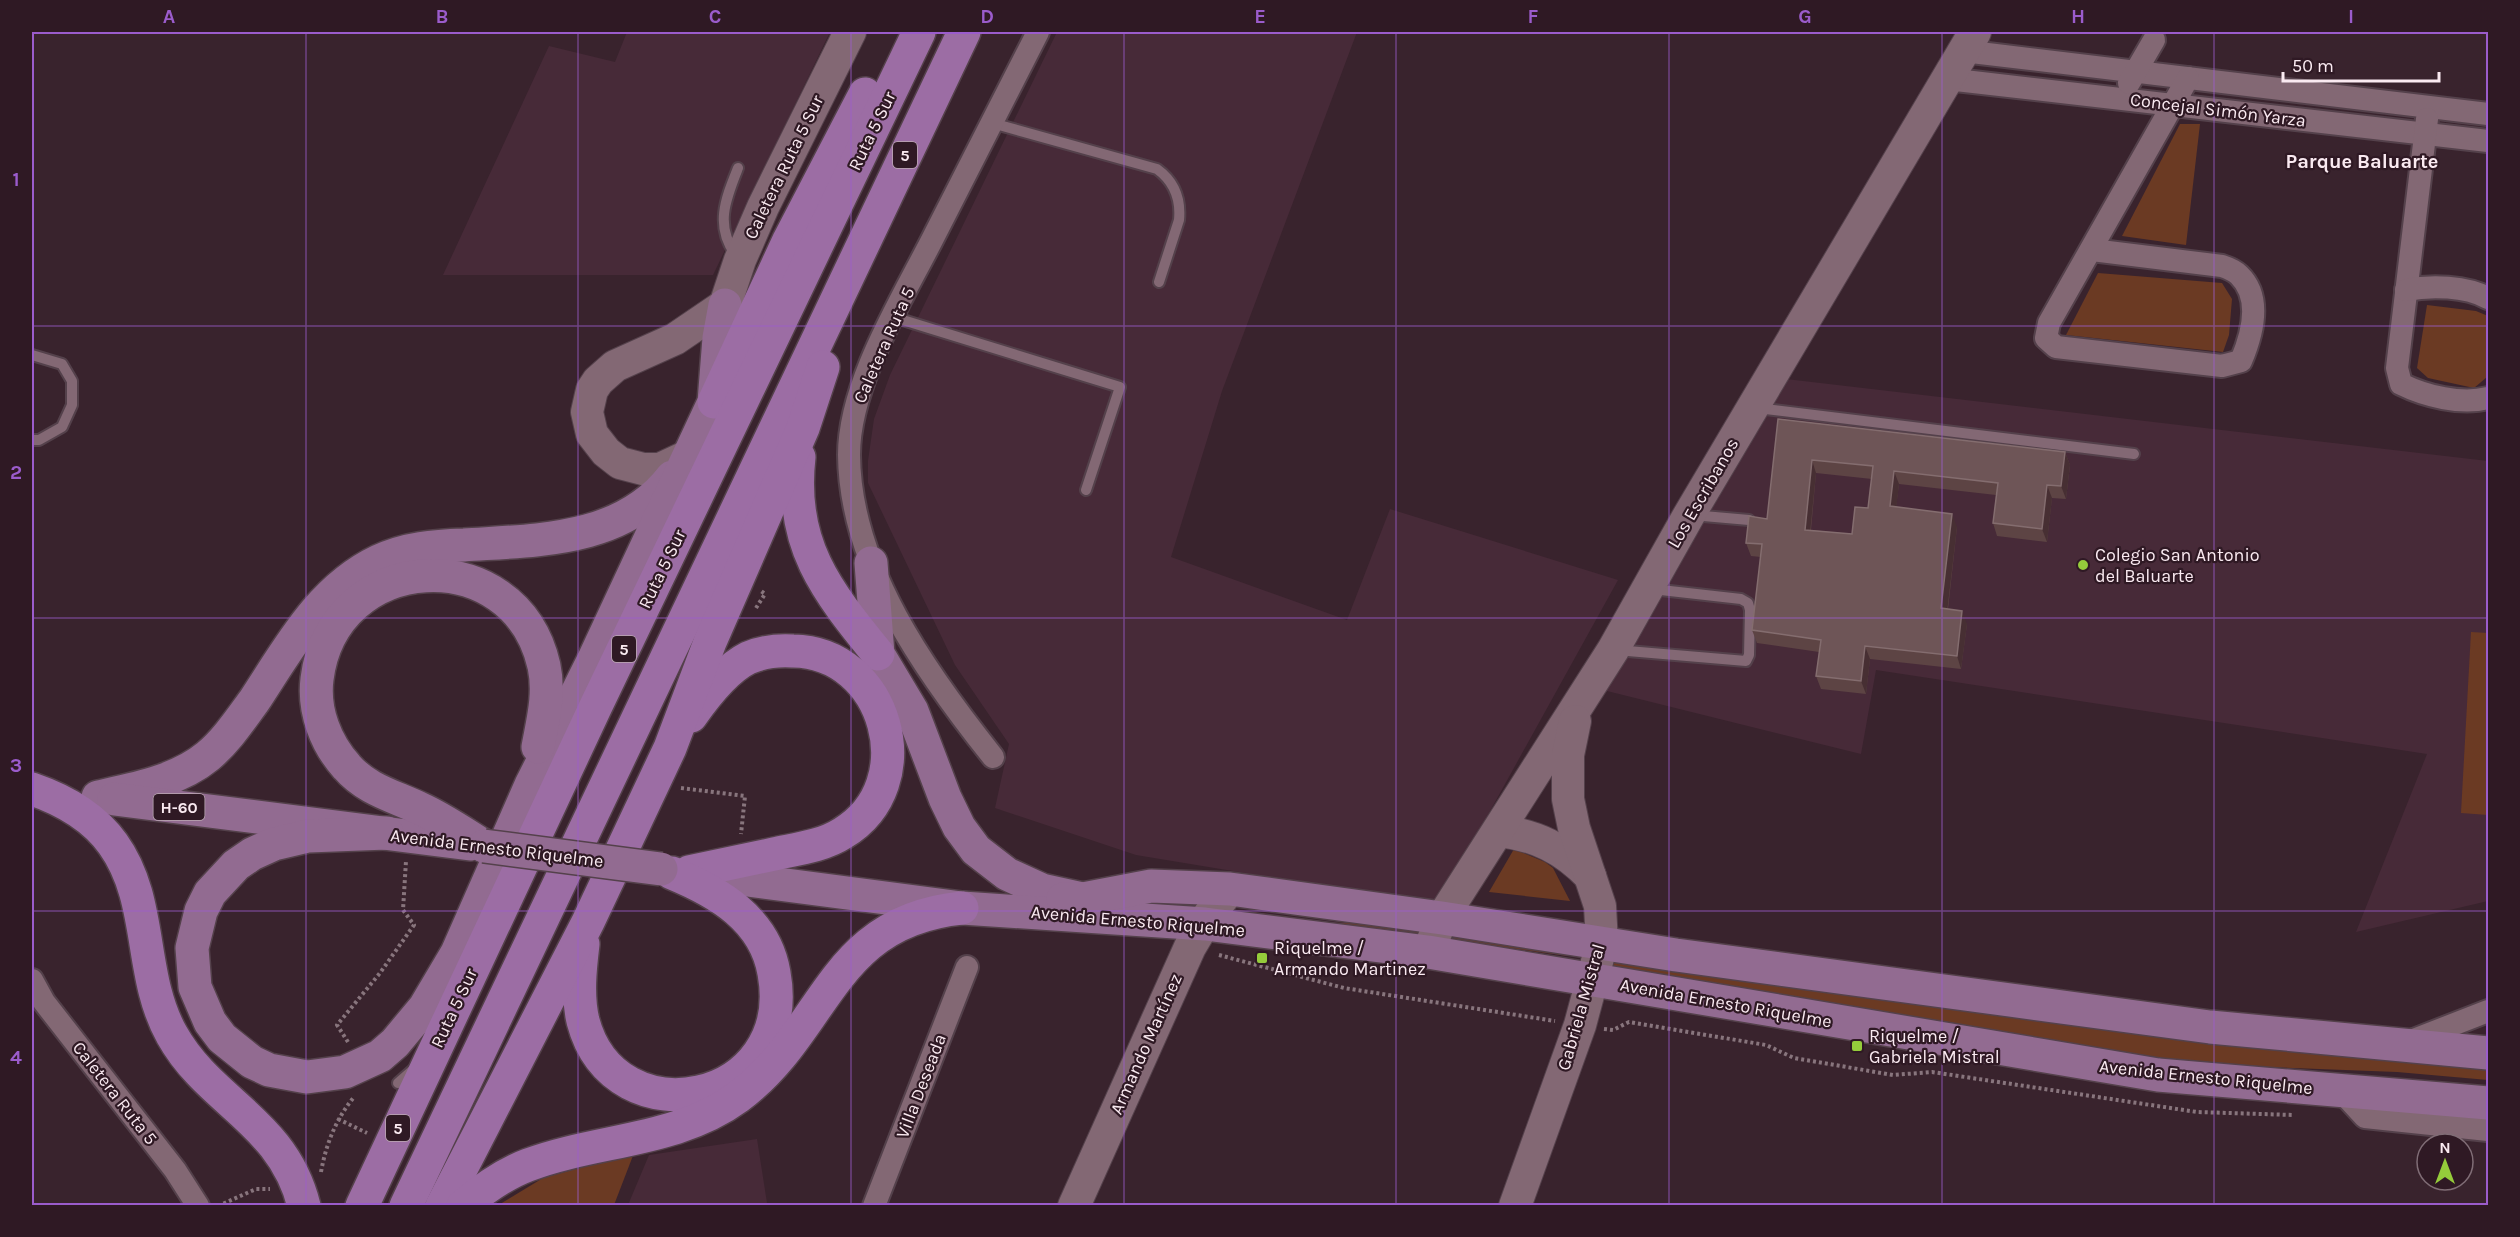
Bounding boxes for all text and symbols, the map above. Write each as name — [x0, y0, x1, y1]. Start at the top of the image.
text: A — [163, 5, 176, 28]
text: B — [436, 5, 448, 28]
text: C — [709, 5, 721, 28]
text: D — [980, 5, 994, 28]
text: E — [1254, 5, 1266, 28]
text: F — [1528, 5, 1539, 28]
text: G — [1798, 5, 1812, 28]
text: H — [2071, 5, 2085, 28]
text: I — [2348, 5, 2354, 28]
scale bar — [2283, 45, 2439, 83]
text: 50 m — [2292, 55, 2334, 77]
street label: Ruta 5 Sur — [843, 87, 901, 174]
street label: Concejal Simón Yarza — [2129, 88, 2307, 132]
street label: Caletera Ruta 5 Sur — [740, 91, 829, 243]
road number: 5 — [893, 142, 917, 168]
district label: Parque Baluarte — [2286, 150, 2438, 173]
text: 1 — [12, 168, 20, 191]
street label: Caletera Ruta 5 — [849, 283, 919, 407]
street label: Los Escribanos — [1663, 434, 1743, 552]
text: 2 — [10, 461, 22, 484]
street label: Ruta 5 Sur — [633, 525, 691, 612]
place label: Colegio San Antonio del Baluarte — [2095, 544, 2260, 587]
marker: Colegio San Antonio del Baluarte — [2076, 558, 2090, 572]
road number: 5 — [612, 636, 636, 662]
text: 3 — [10, 754, 22, 777]
road number: H-60 — [154, 794, 204, 820]
street label: Avenida Ernesto Riquelme — [389, 824, 605, 872]
street label: Avenida Ernesto Riquelme — [1030, 901, 1246, 941]
place label: Riquelme / Armando Martinez — [1274, 937, 1426, 980]
street label: Gabriela Mistral — [1552, 941, 1610, 1073]
marker: Riquelme / Armando Martinez — [1255, 951, 1269, 965]
street label: Ruta 5 Sur — [426, 964, 482, 1051]
street label: Armando Martínez — [1105, 970, 1187, 1118]
street label: Avenida Ernesto Riquelme — [1618, 974, 1834, 1032]
place label: Riquelme / Gabriela Mistral — [1869, 1025, 2000, 1068]
street label: Villa Deseada — [891, 1031, 951, 1141]
street label: Caletera Ruta 5 — [68, 1037, 162, 1149]
marker: Riquelme / Gabriela Mistral — [1850, 1039, 1864, 1053]
text: 4 — [10, 1046, 22, 1069]
street label: Avenida Ernesto Riquelme — [2098, 1055, 2314, 1099]
road number: 5 — [386, 1115, 410, 1141]
north arrow — [2415, 1132, 2475, 1192]
text: N — [2439, 1138, 2451, 1157]

